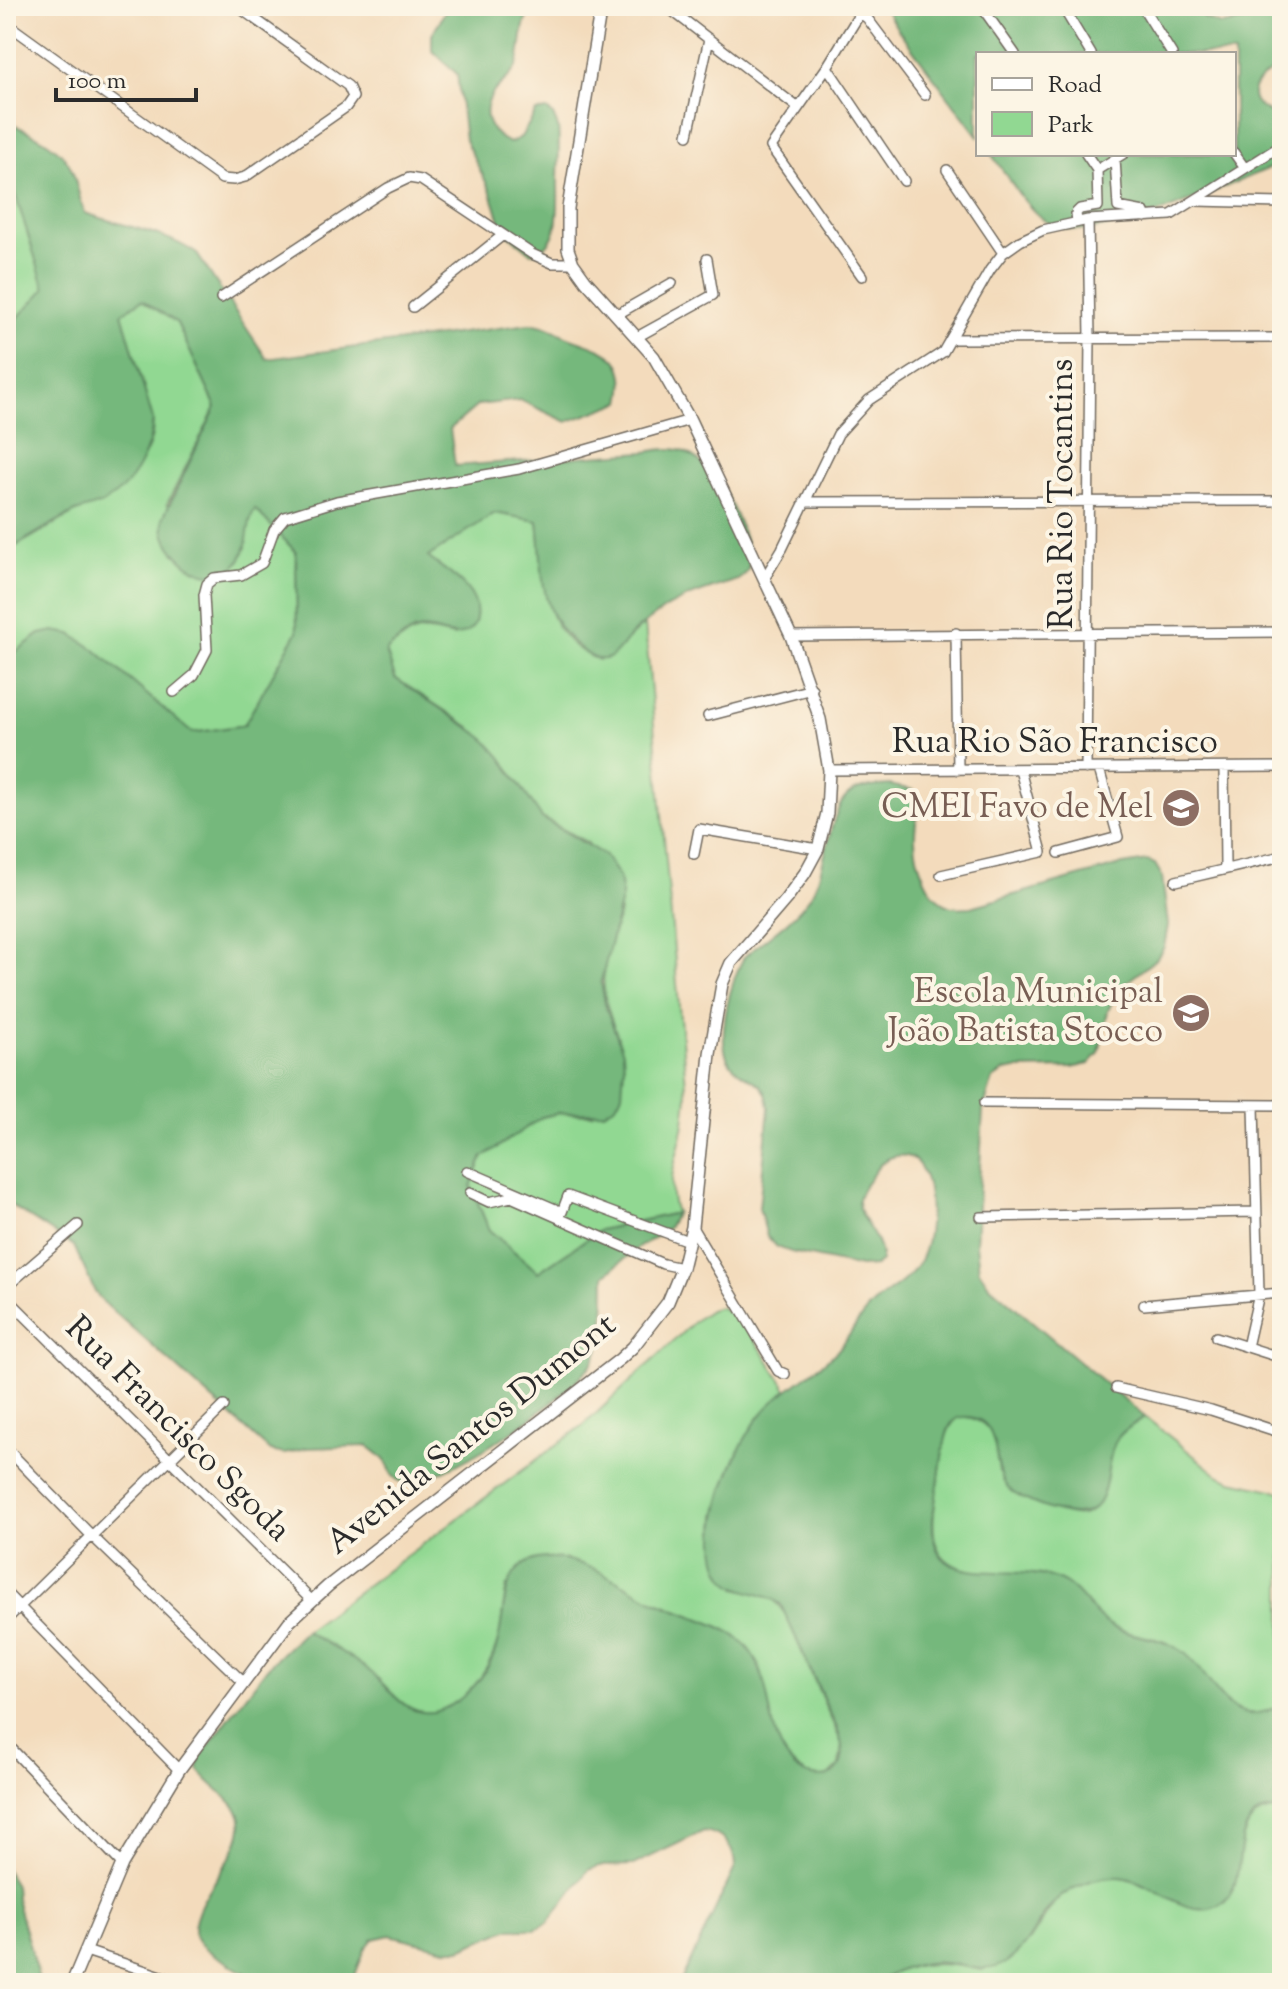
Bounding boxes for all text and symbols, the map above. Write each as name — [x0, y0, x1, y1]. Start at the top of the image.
scale bar — [56, 52, 196, 102]
legend — [976, 52, 1236, 156]
text: 100 m — [68, 65, 126, 99]
text: Road — [1048, 69, 1102, 103]
text: Park — [1048, 109, 1094, 143]
street label: Rua Rio Tocantins — [1039, 359, 1088, 629]
street label: Rua Rio São Francisco — [892, 719, 1218, 768]
place label: CMEI Favo de Mel — [881, 784, 1153, 833]
school or university icon: CMEI Favo de Mel — [1160, 787, 1202, 829]
place label: Escola Municipal João Batista Stocco — [886, 969, 1163, 1057]
school or university icon: Escola Municipal João Batista Stocco — [1170, 992, 1212, 1034]
street label: Avenida Santos Dumont — [316, 1302, 628, 1568]
street label: Rua Francisco Sgoda — [53, 1306, 301, 1554]

